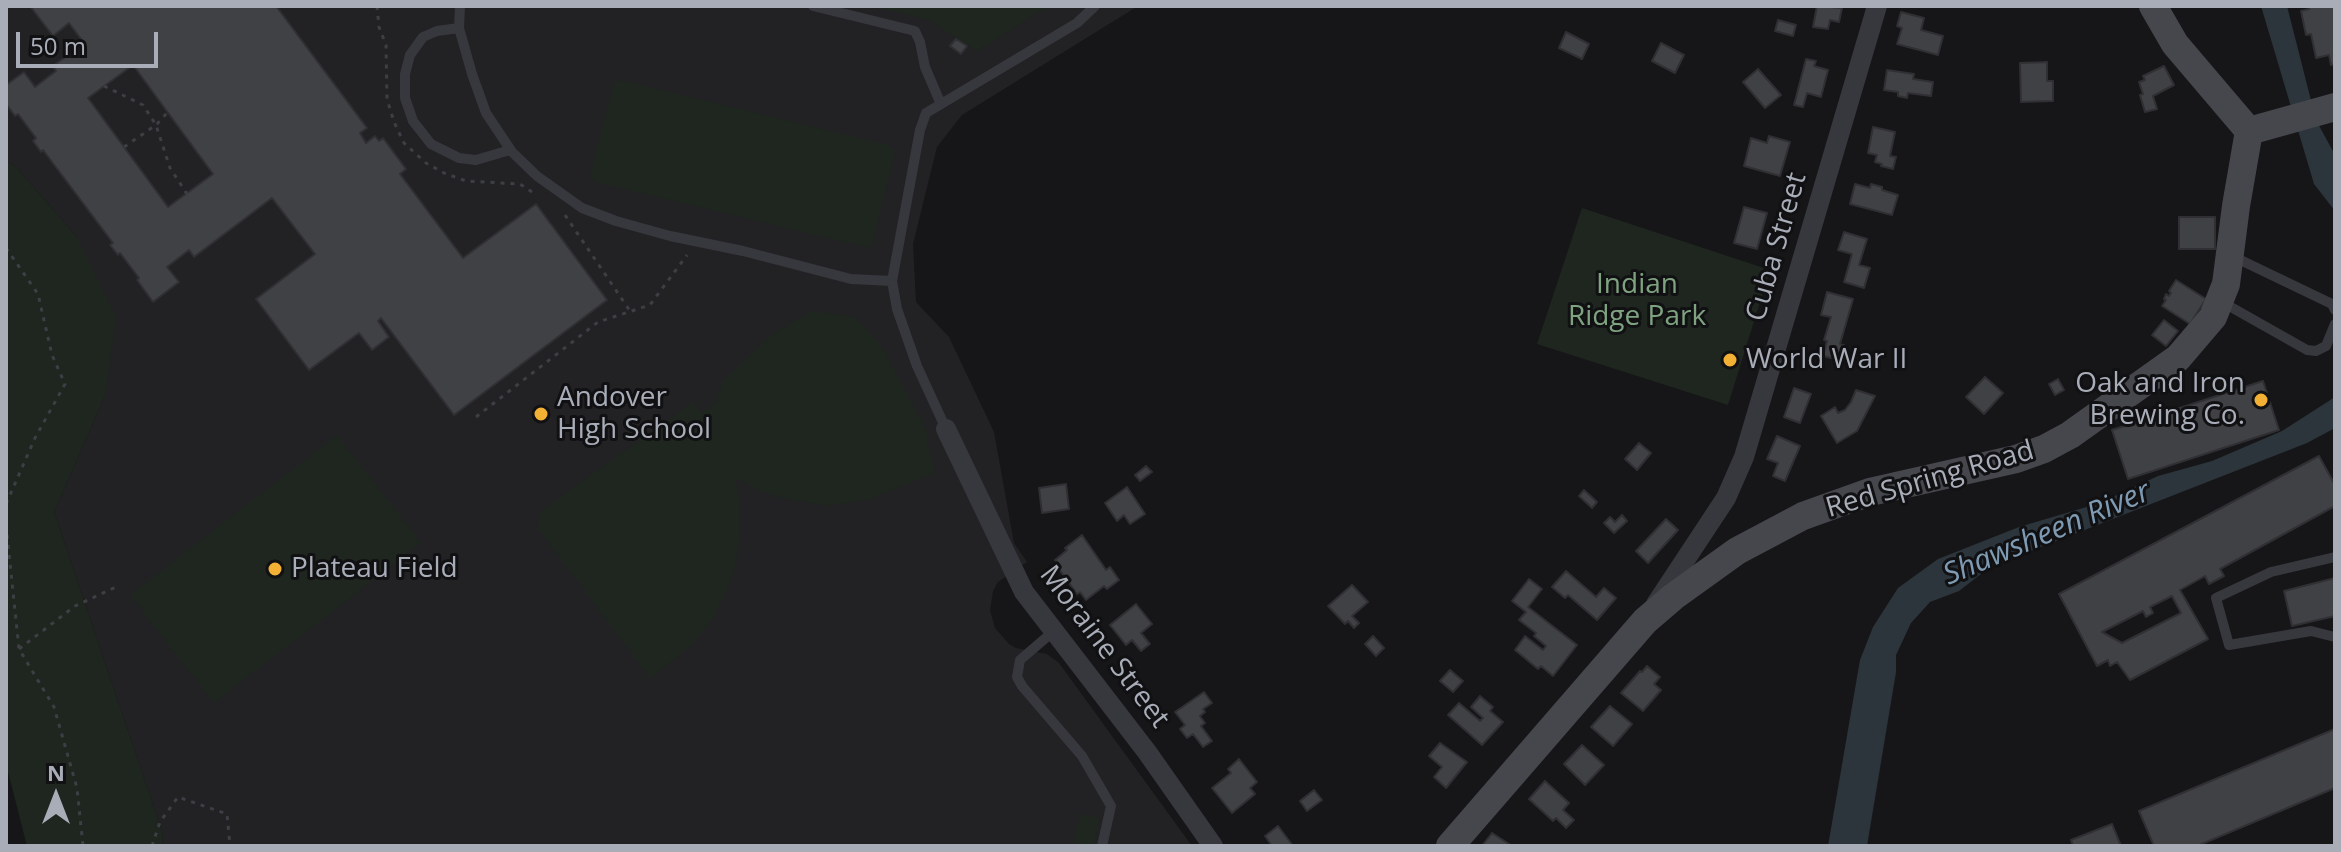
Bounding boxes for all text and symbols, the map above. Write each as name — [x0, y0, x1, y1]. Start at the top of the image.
scale bar — [20, 16, 162, 66]
text: 50 m — [30, 29, 86, 62]
street label: Cuba Street — [1740, 169, 1814, 325]
park label: Indian Ridge Park — [1568, 268, 1706, 334]
place label: World War II — [1746, 343, 1907, 377]
marker: World War II — [1721, 351, 1739, 369]
place label: Oak and Iron Brewing Co. — [2075, 367, 2245, 433]
place label: Andover High School — [557, 381, 711, 447]
marker: Oak and Iron Brewing Co. — [2252, 391, 2270, 409]
marker: Andover High School — [532, 405, 550, 423]
street label: Red Spring Road — [1822, 434, 2038, 526]
water label: Shawsheen River — [1938, 474, 2156, 594]
place label: Plateau Field — [291, 552, 458, 586]
street label: Moraine Street — [1032, 559, 1176, 735]
marker: Plateau Field — [266, 560, 284, 578]
north arrow — [16, 756, 96, 836]
text: N — [47, 757, 65, 787]

